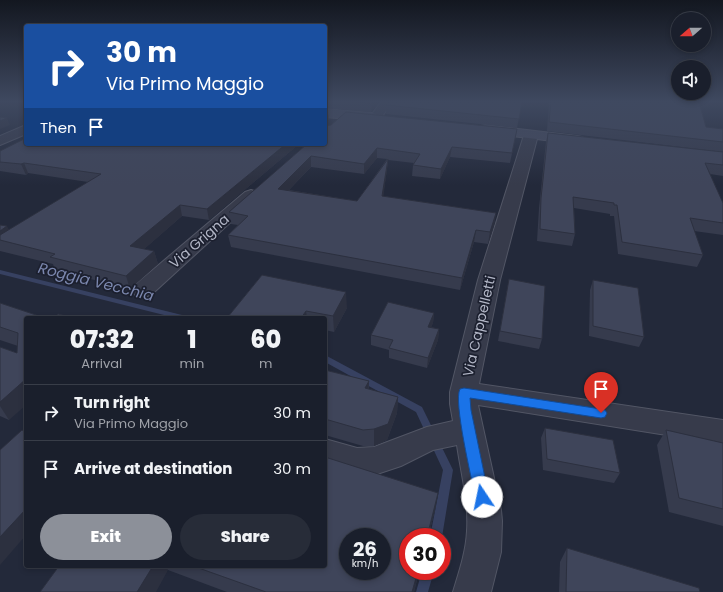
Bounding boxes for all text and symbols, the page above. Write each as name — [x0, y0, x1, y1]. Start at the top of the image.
north arrow — [671, 12, 711, 52]
map controls — [671, 12, 711, 100]
text: 30 m — [106, 33, 177, 72]
icon: right — [40, 40, 92, 92]
button: sound — [671, 60, 711, 100]
text: Via Primo Maggio — [106, 71, 264, 96]
icon: arrive — [85, 116, 107, 138]
text: Then — [40, 117, 77, 138]
street label: Via Grigna — [165, 209, 233, 273]
water label: Roggia Vecchia — [36, 257, 156, 306]
street label: Via Cappelletti — [458, 273, 500, 379]
text: 07:32 — [70, 323, 134, 356]
text: 1 — [187, 323, 197, 356]
text: 60 — [250, 323, 281, 356]
text: Arrival — [81, 354, 122, 373]
text: min — [179, 354, 204, 373]
text: m — [259, 354, 272, 373]
pin — [584, 372, 618, 413]
icon: arrive — [590, 378, 612, 400]
text: Turn right — [74, 392, 150, 413]
icon: right — [40, 402, 62, 424]
text: 30 m — [273, 402, 311, 423]
text: Via Primo Maggio — [74, 414, 188, 433]
icon: arrive — [40, 458, 62, 480]
text: Arrive at destination — [74, 458, 232, 479]
text: 30 m — [273, 458, 311, 479]
position arrow — [461, 476, 503, 518]
button: Exit — [40, 514, 172, 560]
button: Share — [180, 514, 311, 560]
speed limit sign: 30 — [399, 528, 451, 580]
text: 26 — [353, 535, 377, 563]
text: km/h — [352, 556, 378, 571]

